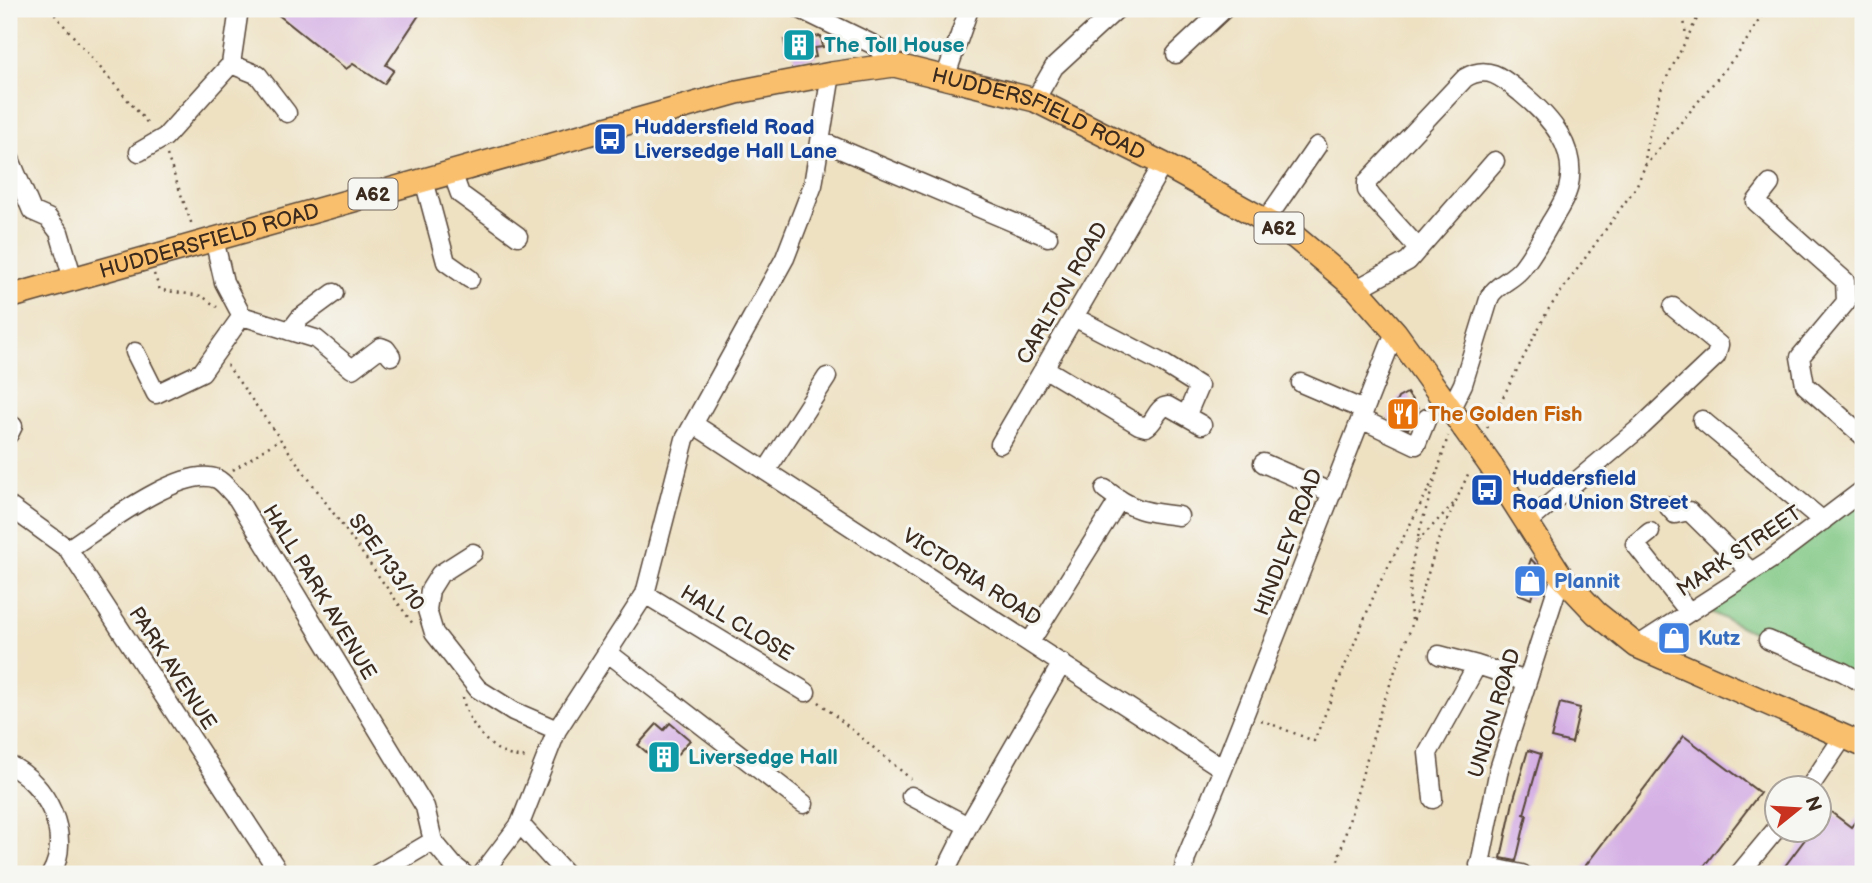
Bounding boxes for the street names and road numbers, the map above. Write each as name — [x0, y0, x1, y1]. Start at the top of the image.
street label: HUDDERSFIELD ROAD — [929, 63, 1149, 166]
road number: A62 — [348, 178, 398, 210]
street label: HUDDERSFIELD ROAD — [97, 198, 322, 284]
road number: A62 — [1254, 212, 1304, 244]
street label: CARLTON ROAD — [1012, 218, 1113, 369]
street label: HINDLEY ROAD — [1249, 465, 1328, 619]
street label: HALL PARK AVENUE — [257, 500, 382, 684]
street label: MARK STREET — [1672, 500, 1807, 602]
street label: SPE/133/10 — [343, 509, 430, 615]
street label: VICTORIA ROAD — [898, 523, 1046, 631]
street label: HALL CLOSE — [676, 580, 798, 667]
street label: PARK AVENUE — [124, 602, 222, 734]
street label: UNION ROAD — [1463, 646, 1526, 781]

